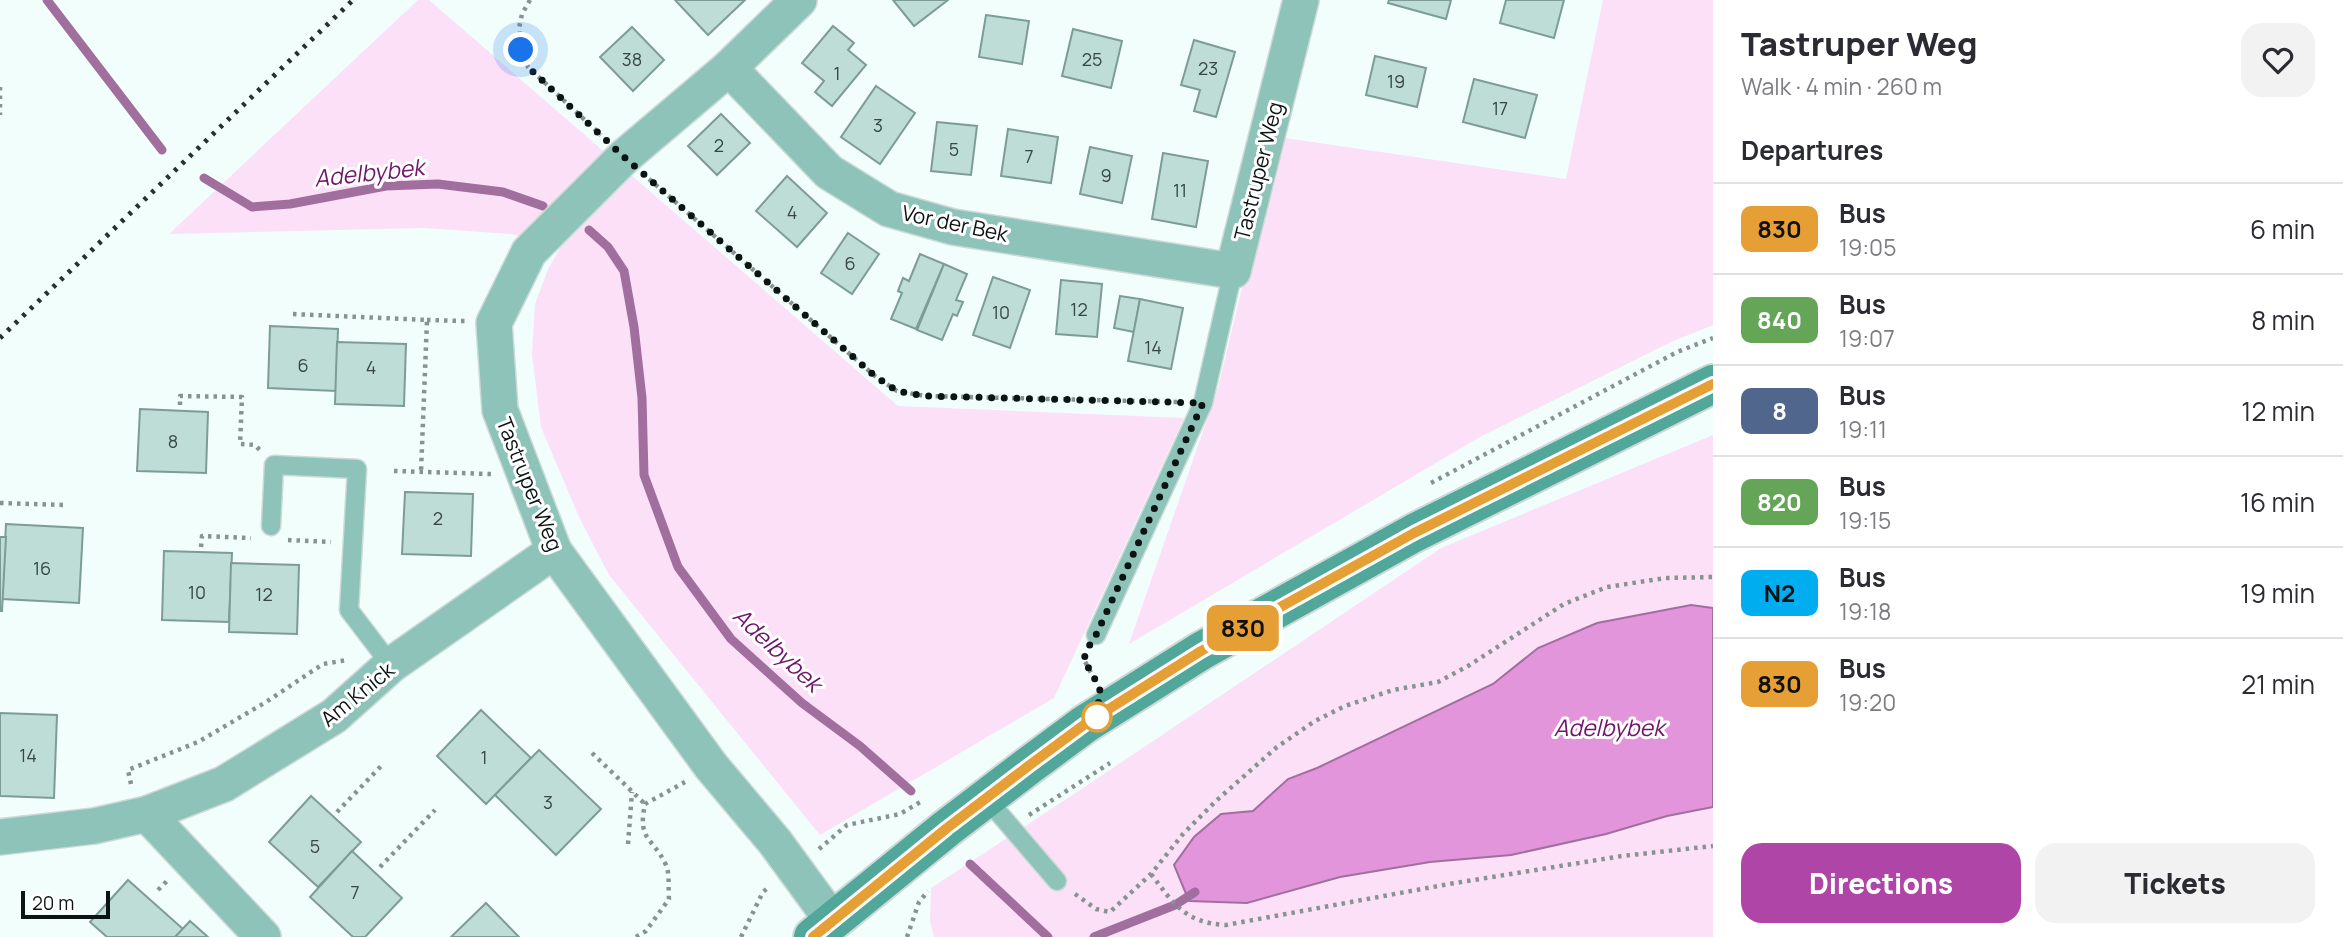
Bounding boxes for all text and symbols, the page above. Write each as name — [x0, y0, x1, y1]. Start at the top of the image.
text: Tastruper Weg — [1741, 21, 1978, 66]
button: heart — [2241, 23, 2315, 97]
your location — [503, 32, 538, 67]
house number: 38 — [622, 47, 642, 71]
house number: 25 — [1082, 47, 1102, 71]
house number: 23 — [1198, 56, 1218, 80]
house number: 1 — [833, 61, 841, 85]
house number: 19 — [1387, 69, 1405, 93]
text: Walk · 4 min · 260 m — [1741, 70, 1942, 102]
house number: 17 — [1492, 96, 1508, 120]
street label: Tastruper Weg — [1227, 99, 1289, 243]
house number: 3 — [873, 113, 883, 137]
text: Departures — [1741, 132, 1883, 168]
house number: 2 — [714, 133, 724, 157]
house number: 5 — [949, 137, 959, 161]
house number: 7 — [1024, 144, 1034, 168]
water label: Adelbybek — [312, 150, 429, 194]
house number: 9 — [1100, 163, 1112, 187]
house number: 11 — [1173, 178, 1187, 202]
text: Bus — [1839, 195, 1886, 231]
street label: Vor der Bek — [899, 198, 1011, 248]
house number: 4 — [787, 200, 797, 224]
text: 6 min — [2250, 211, 2315, 247]
text: 830 — [1757, 212, 1802, 245]
text: 19:05 — [1839, 231, 1896, 263]
house number: 6 — [844, 251, 856, 275]
text: Bus — [1839, 286, 1886, 322]
house number: 12 — [1070, 297, 1088, 321]
house number: 10 — [992, 300, 1010, 324]
text: 8 min — [2251, 302, 2315, 338]
text: 840 — [1757, 303, 1802, 336]
text: 19:07 — [1839, 322, 1895, 354]
house number: 14 — [1144, 335, 1162, 359]
house number: 6 — [297, 353, 309, 377]
house number: 4 — [366, 355, 376, 379]
text: Bus — [1839, 377, 1886, 413]
text: 12 min — [2241, 393, 2315, 429]
text: 8 — [1772, 394, 1787, 427]
street label: Tastruper Weg — [490, 413, 570, 555]
text: 19:11 — [1839, 413, 1887, 445]
house number: 8 — [168, 429, 178, 453]
text: Bus — [1839, 468, 1886, 504]
text: 16 min — [2240, 484, 2315, 520]
text: 820 — [1757, 485, 1802, 518]
text: 19:15 — [1839, 504, 1891, 536]
house number: 2 — [433, 506, 443, 530]
house number: 16 — [33, 556, 51, 580]
text: Bus — [1839, 559, 1886, 595]
text: 19 min — [2240, 575, 2315, 611]
text: N2 — [1764, 576, 1795, 609]
house number: 10 — [188, 580, 206, 604]
house number: 12 — [255, 582, 273, 606]
text: 19:18 — [1839, 595, 1891, 627]
water label: Adelbybek — [727, 600, 832, 701]
line badge: 830 — [1203, 605, 1283, 651]
text: 830 — [1221, 611, 1265, 644]
text: Bus — [1839, 650, 1886, 686]
street label: Am Knick — [314, 655, 400, 732]
text: 21 min — [2241, 666, 2315, 702]
text: 830 — [1757, 667, 1802, 700]
text: 19:20 — [1839, 686, 1896, 718]
unlabelled marker — [1082, 702, 1112, 732]
water label: Adelbybek — [1554, 711, 1668, 743]
house number: 14 — [19, 743, 37, 767]
house number: 1 — [480, 745, 488, 769]
house number: 3 — [543, 790, 553, 814]
house number: 5 — [310, 834, 320, 858]
button: Directions — [1741, 843, 2021, 923]
button: Tickets — [2035, 843, 2315, 923]
house number: 7 — [350, 880, 360, 904]
scale bar — [21, 888, 110, 920]
text: 20 m — [32, 890, 74, 916]

